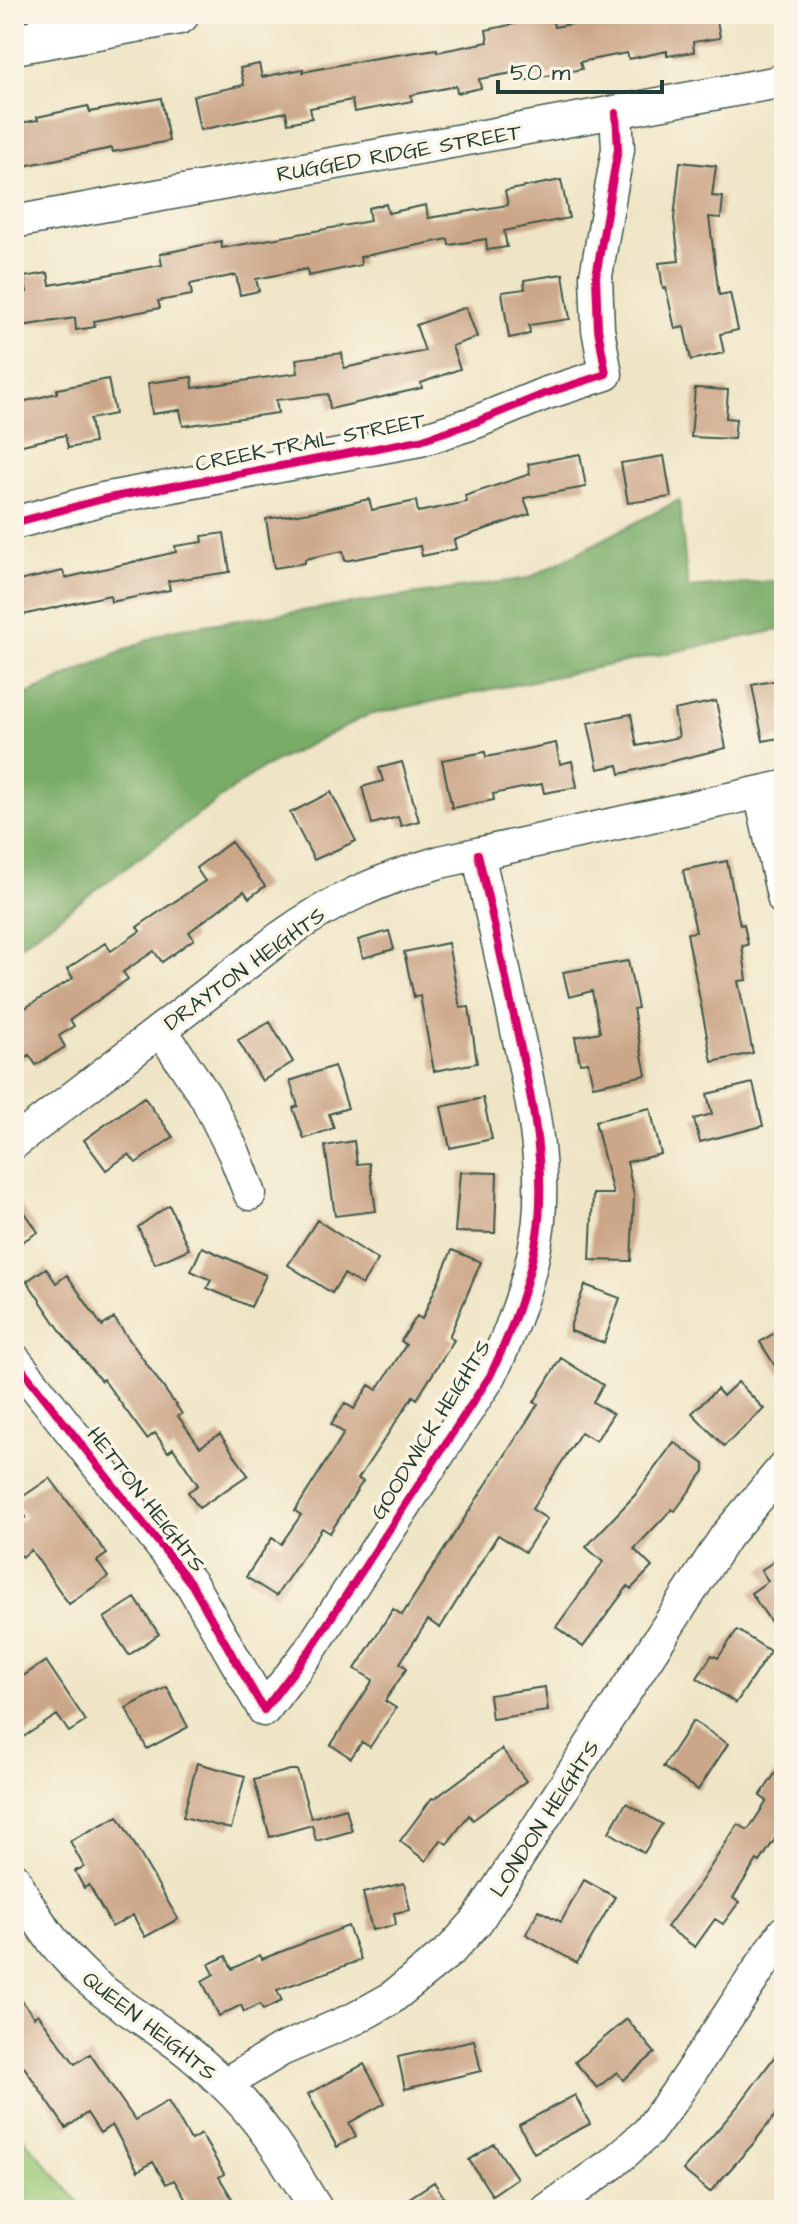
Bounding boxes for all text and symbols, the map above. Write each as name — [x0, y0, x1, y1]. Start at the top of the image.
scale bar — [498, 44, 662, 94]
text: 50 m — [510, 56, 571, 90]
street label: RUGGED RIDGE STREET — [274, 117, 524, 190]
street label: CREEK TRAIL STREET — [193, 405, 428, 480]
street label: DRAYTON HEIGHTS — [158, 900, 332, 1038]
street label: GOODWICK HEIGHTS — [363, 1334, 499, 1526]
street label: HETTON HEIGHTS — [79, 1421, 213, 1579]
street label: LONDON HEIGHTS — [483, 1734, 608, 1903]
street label: QUEEN HEIGHTS — [75, 1964, 223, 2088]

